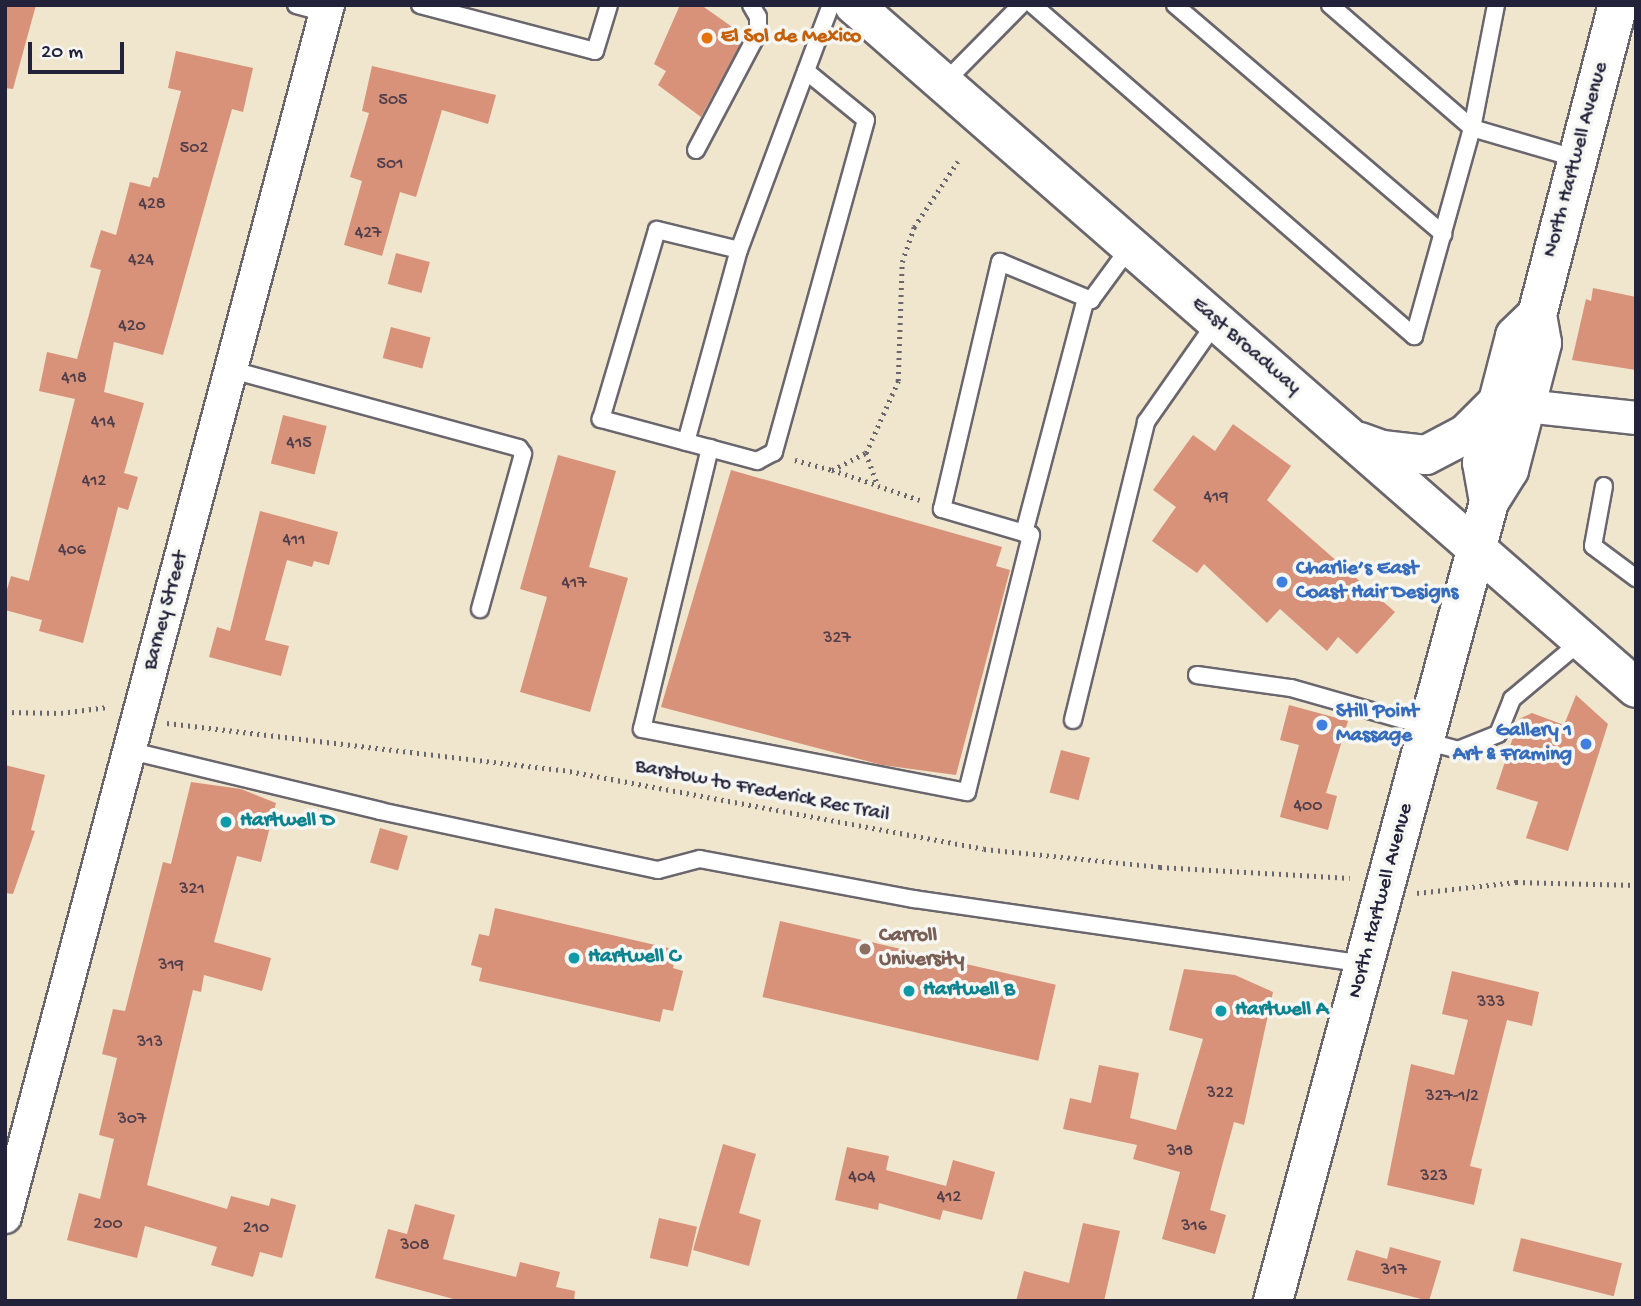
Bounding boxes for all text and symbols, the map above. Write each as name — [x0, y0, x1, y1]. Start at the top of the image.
place label: El Sol de Mexico — [721, 25, 861, 51]
scale bar — [32, 28, 128, 72]
marker: El Sol de Mexico — [699, 30, 715, 46]
text: 20 m — [41, 41, 83, 66]
street label: North Hartwell Avenue — [1539, 60, 1615, 260]
house number: 505 — [378, 90, 408, 112]
house number: 502 — [180, 138, 208, 160]
house number: 501 — [377, 154, 403, 176]
house number: 428 — [138, 194, 166, 216]
house number: 427 — [355, 223, 381, 245]
house number: 424 — [128, 250, 154, 272]
street label: East Broadway — [1185, 292, 1305, 402]
house number: 420 — [118, 316, 146, 338]
house number: 418 — [61, 368, 87, 390]
house number: 414 — [91, 412, 115, 434]
house number: 415 — [286, 433, 312, 455]
house number: 412 — [82, 471, 106, 493]
house number: 419 — [1204, 487, 1228, 509]
house number: 411 — [282, 530, 306, 552]
house number: 406 — [58, 540, 86, 562]
street label: Barney Street — [139, 549, 195, 673]
place label: Charlie’s East Coast Hair Designs — [1296, 557, 1458, 607]
house number: 417 — [561, 573, 587, 595]
marker: Charlie’s East Coast Hair Designs — [1274, 574, 1290, 590]
house number: 327 — [823, 628, 851, 650]
place label: Still Point Massage — [1336, 700, 1419, 750]
marker: Still Point Massage — [1314, 717, 1330, 733]
place label: Gallery 1 Art & Framing — [1453, 719, 1572, 769]
marker: Gallery 1 Art & Framing — [1578, 736, 1594, 752]
street label: Barstow to Frederick Rec Trail — [633, 755, 891, 829]
house number: 400 — [1294, 796, 1322, 818]
street label: North Hartwell Avenue — [1344, 801, 1420, 1001]
place label: Hartwell D — [240, 809, 335, 835]
marker: Hartwell D — [218, 814, 234, 830]
house number: 321 — [179, 879, 205, 901]
place label: Carroll University — [879, 924, 964, 974]
marker: Carroll University — [857, 941, 873, 957]
place label: Hartwell C — [588, 945, 680, 971]
marker: Hartwell C — [566, 950, 582, 966]
house number: 319 — [158, 955, 184, 977]
place label: Hartwell B — [923, 978, 1015, 1004]
marker: Hartwell B — [901, 983, 917, 999]
house number: 333 — [1477, 992, 1505, 1014]
place label: Hartwell A — [1235, 998, 1328, 1024]
marker: Hartwell A — [1213, 1003, 1229, 1019]
house number: 313 — [137, 1032, 163, 1054]
house number: 322 — [1207, 1083, 1233, 1105]
house number: 327-1/2 — [1425, 1086, 1479, 1108]
house number: 307 — [118, 1109, 146, 1131]
house number: 318 — [1167, 1141, 1193, 1163]
house number: 323 — [1420, 1166, 1448, 1188]
house number: 404 — [848, 1167, 876, 1189]
house number: 412 — [937, 1187, 961, 1209]
house number: 200 — [93, 1214, 123, 1236]
house number: 316 — [1181, 1216, 1207, 1238]
house number: 210 — [243, 1218, 269, 1240]
house number: 308 — [400, 1235, 430, 1257]
house number: 317 — [1381, 1260, 1407, 1282]

